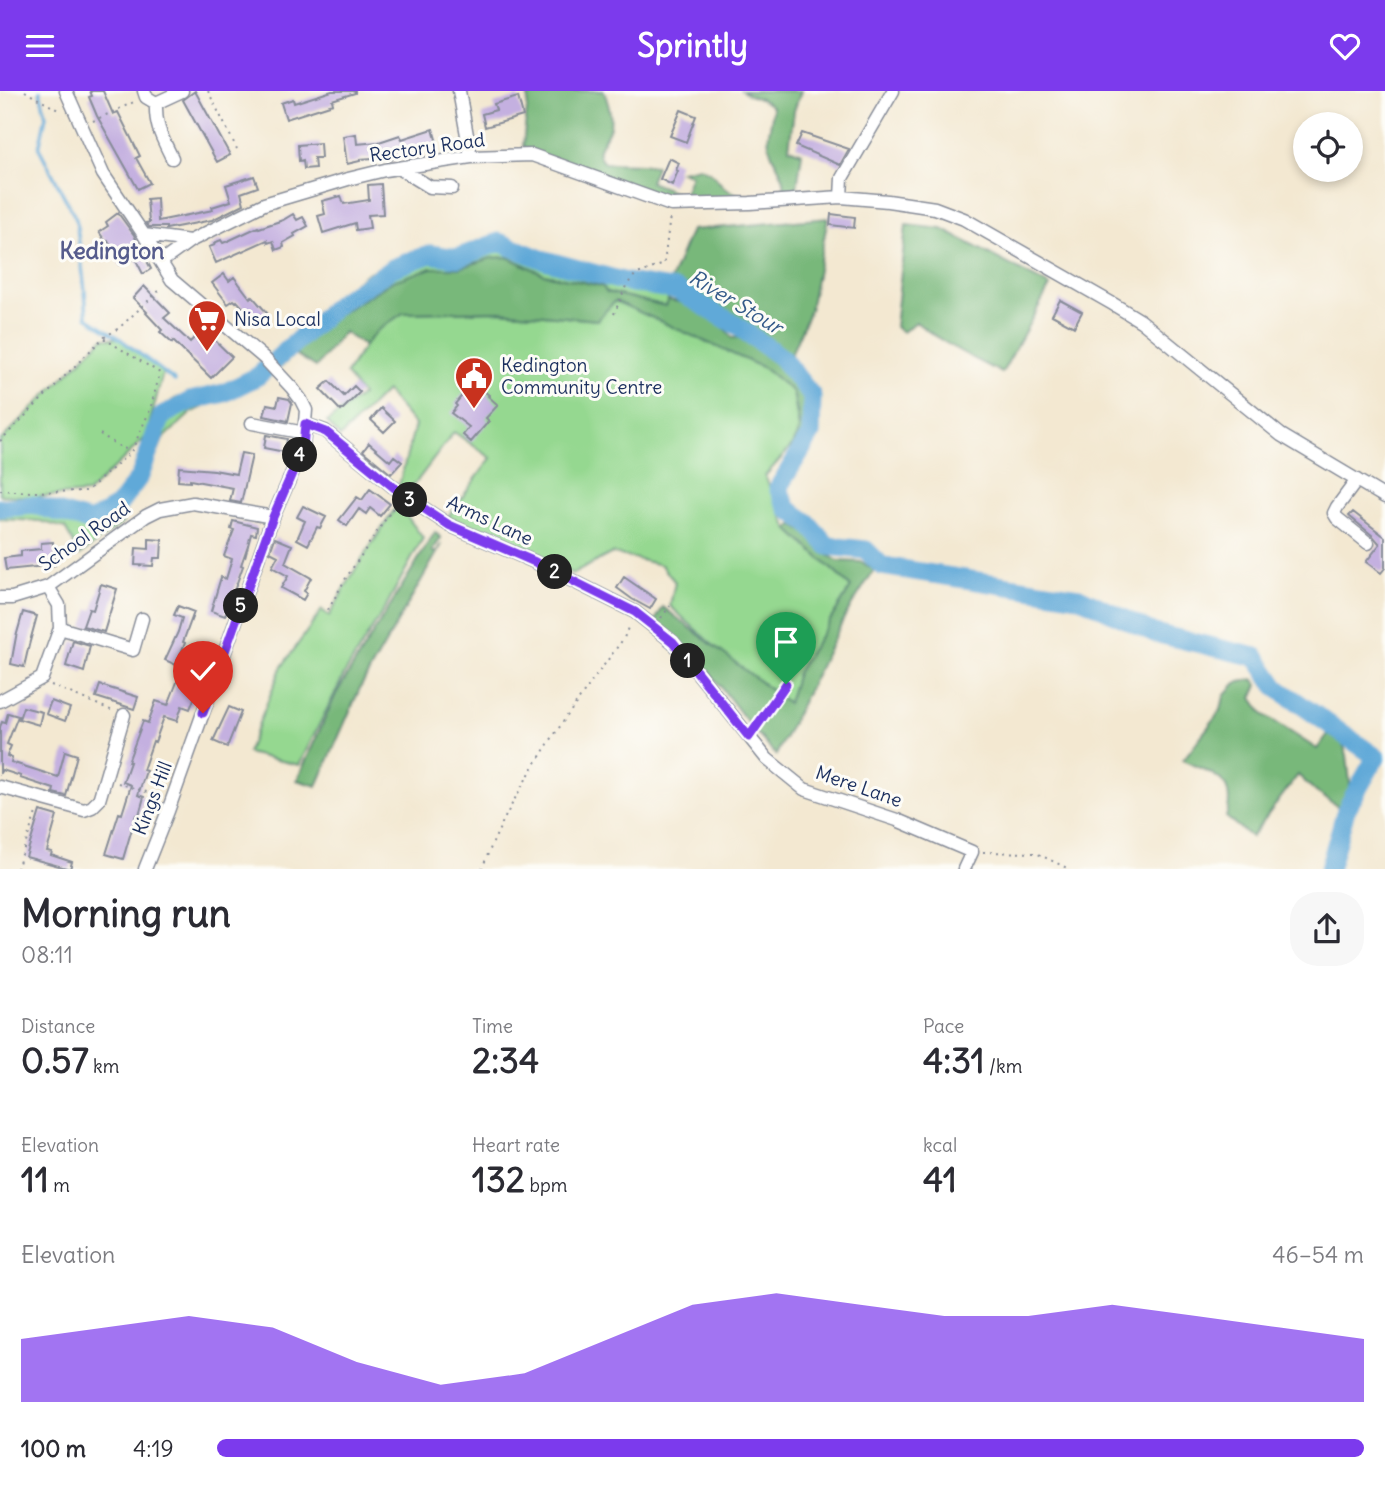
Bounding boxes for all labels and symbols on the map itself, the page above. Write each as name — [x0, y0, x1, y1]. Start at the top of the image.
street label: Rectory Road — [368, 127, 486, 167]
district label: Kedington — [60, 236, 164, 265]
water label: River Stour — [684, 264, 790, 342]
supermarket icon: Nisa Local — [186, 298, 228, 353]
place label: Nisa Local — [234, 307, 321, 331]
place label: Kedington Community Centre — [501, 353, 662, 399]
public building icon: Kedington Community Centre — [453, 355, 495, 410]
pin: 4 — [282, 437, 318, 473]
pin: 3 — [392, 483, 428, 517]
street label: Arms Lane — [443, 490, 537, 550]
street label: School Road — [34, 496, 134, 576]
pin: 2 — [538, 554, 572, 589]
pin: 5 — [224, 589, 258, 623]
pin — [756, 612, 816, 684]
pin — [173, 641, 233, 713]
pin: 1 — [670, 643, 706, 679]
street label: Kings Hill — [127, 758, 177, 838]
street label: Mere Lane — [813, 760, 905, 812]

